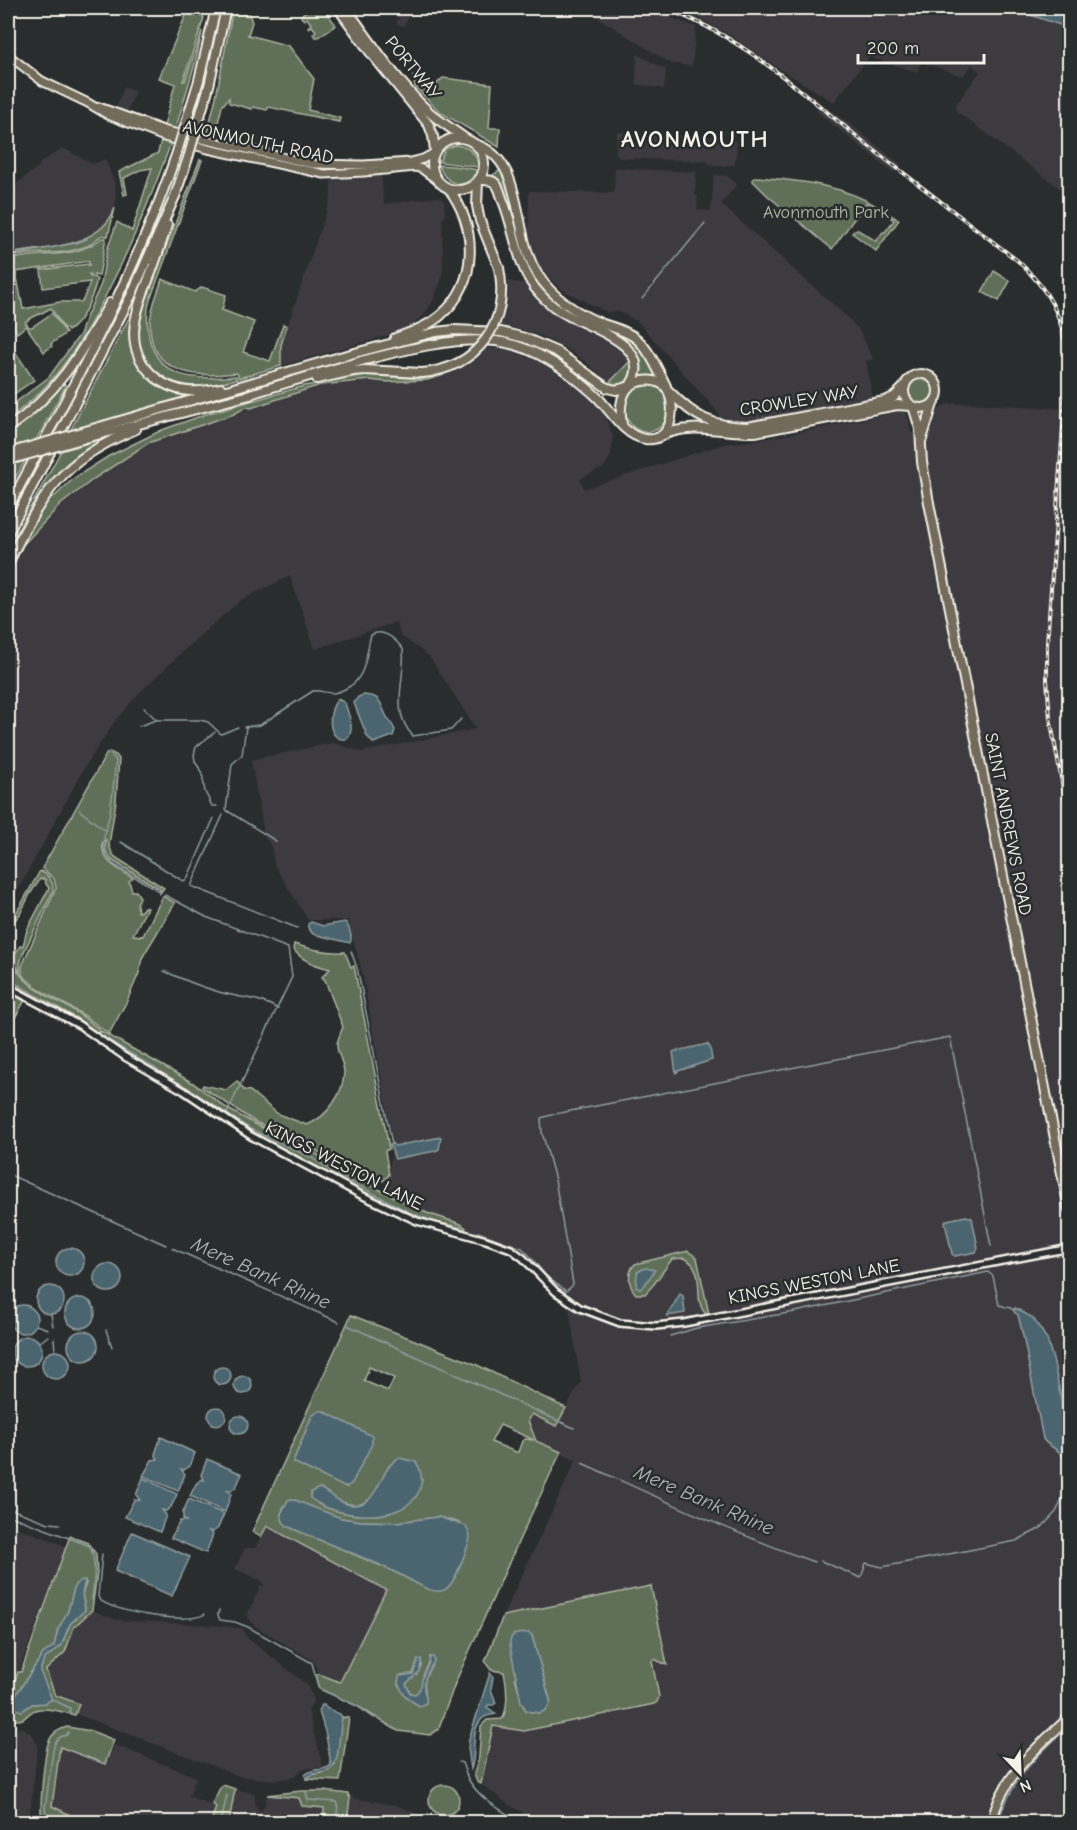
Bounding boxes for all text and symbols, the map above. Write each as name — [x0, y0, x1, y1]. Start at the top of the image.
scale bar — [858, 27, 984, 65]
street label: PORTWAY — [380, 32, 446, 104]
text: 200 m — [867, 38, 919, 59]
street label: AVONMOUTH ROAD — [181, 116, 335, 168]
district label: AVONMOUTH — [621, 125, 769, 153]
park label: Avonmouth Park — [763, 202, 889, 223]
street label: CROWLEY WAY — [738, 381, 860, 421]
street label: SAINT ANDREWS ROAD — [980, 731, 1036, 917]
street label: KINGS WESTON LANE — [262, 1117, 426, 1215]
water label: Mere Bank Rhine — [187, 1232, 334, 1314]
street label: KINGS WESTON LANE — [727, 1255, 902, 1309]
water label: Mere Bank Rhine — [630, 1460, 777, 1540]
north arrow — [990, 1743, 1050, 1803]
text: N — [1017, 1776, 1034, 1796]

